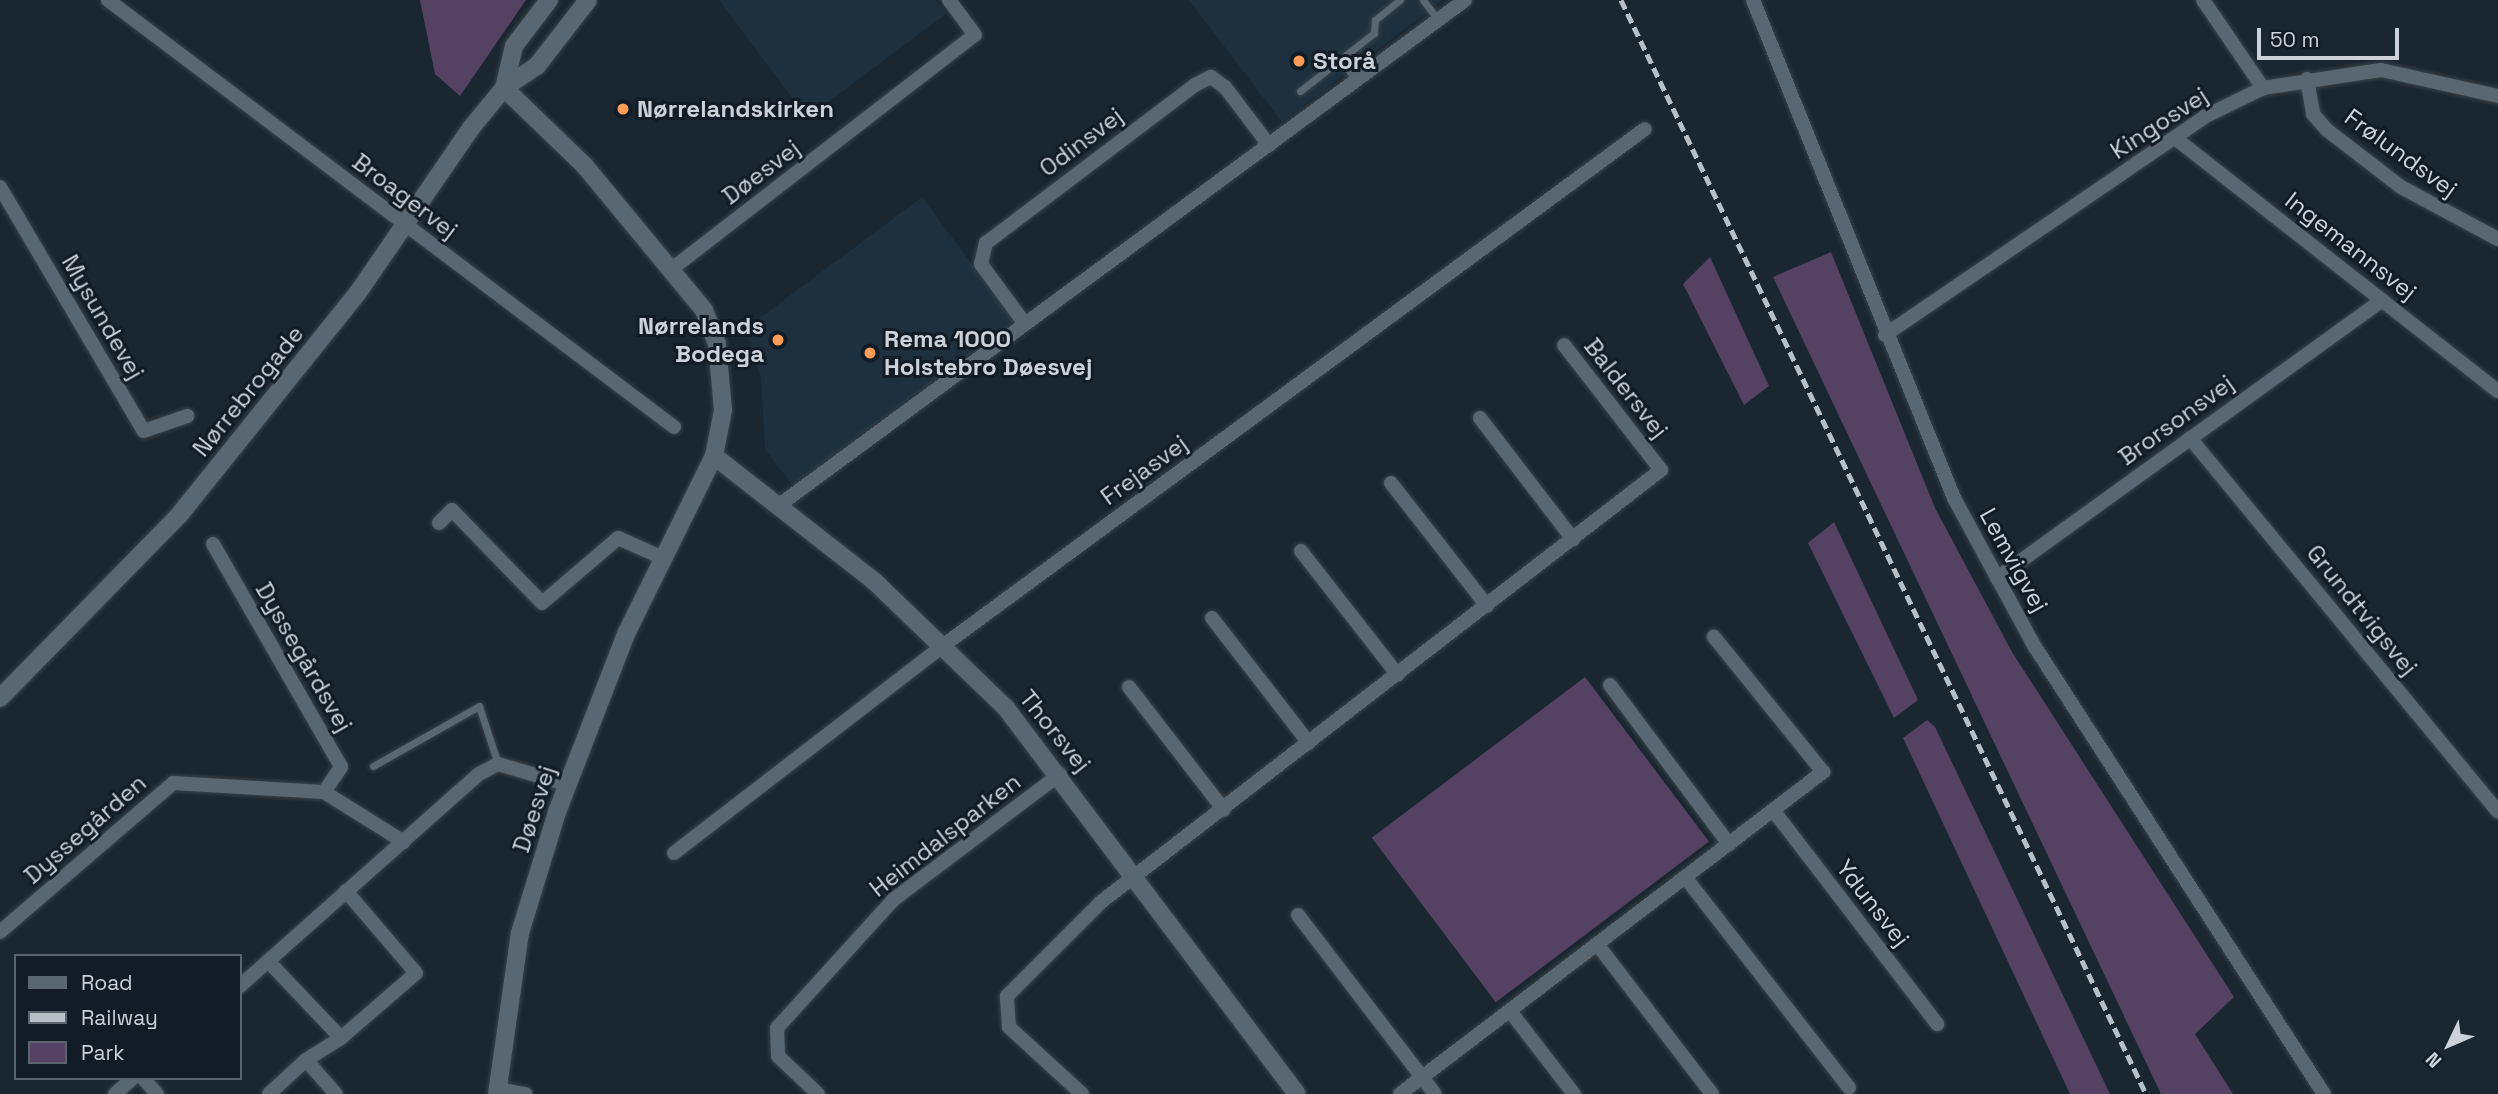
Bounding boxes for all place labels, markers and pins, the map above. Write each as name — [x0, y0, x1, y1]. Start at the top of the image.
place label: Storå — [1313, 47, 1376, 75]
marker: Storå — [1291, 53, 1307, 69]
place label: Nørrelandskirken — [637, 95, 834, 123]
marker: Nørrelandskirken — [615, 101, 631, 117]
place label: Nørrelands Bodega — [638, 312, 764, 368]
place label: Rema 1000 Holstebro Døesvej — [884, 325, 1092, 381]
marker: Nørrelands Bodega — [770, 332, 786, 348]
marker: Rema 1000 Holstebro Døesvej — [862, 345, 878, 361]

